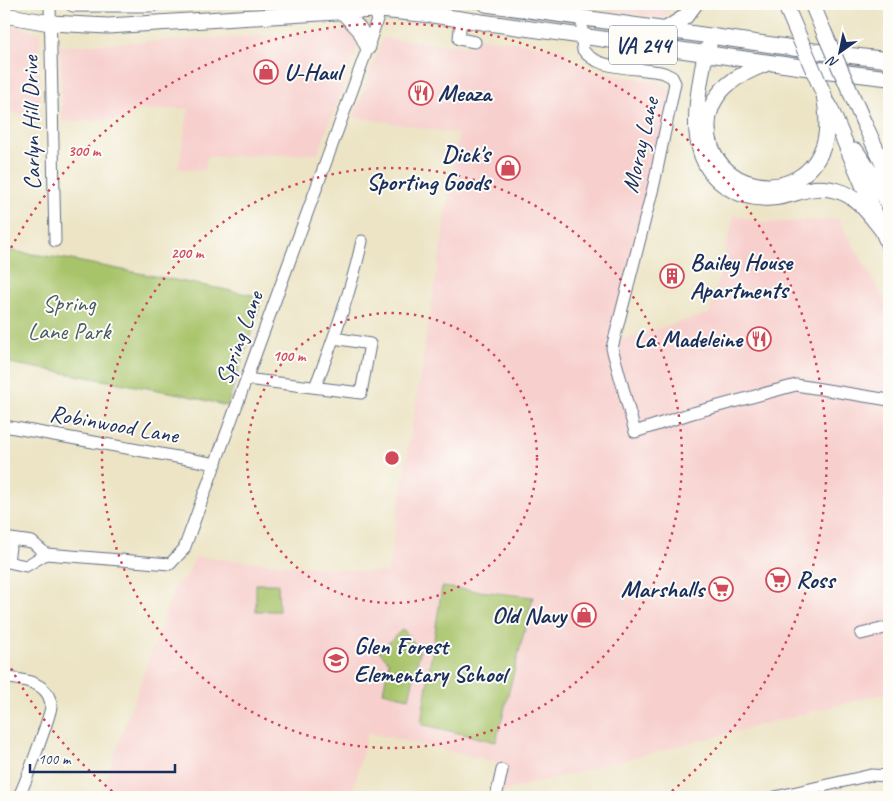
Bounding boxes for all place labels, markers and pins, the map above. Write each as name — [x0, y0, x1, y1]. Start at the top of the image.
place label: U-Haul — [284, 57, 346, 87]
shop icon: U-Haul — [253, 59, 279, 85]
place label: Meaza — [438, 78, 493, 108]
restaurant icon: Meaza — [408, 80, 434, 106]
place label: Dick's Sporting Goods — [366, 139, 493, 197]
shop icon: Dick's Sporting Goods — [495, 155, 521, 181]
place label: Bailey House Apartments — [690, 247, 794, 305]
building icon: Bailey House Apartments — [659, 263, 685, 289]
place label: La Madeleine — [634, 324, 744, 354]
restaurant icon: La Madeleine — [746, 326, 772, 352]
centre of rings — [383, 449, 401, 467]
place label: Ross — [796, 565, 837, 595]
supermarket icon: Ross — [765, 567, 791, 593]
place label: Marshalls — [621, 574, 707, 604]
supermarket icon: Marshalls — [708, 576, 734, 602]
place label: Old Navy — [492, 600, 569, 630]
shop icon: Old Navy — [571, 602, 597, 628]
place label: Glen Forest Elementary School — [354, 631, 511, 689]
school or university icon: Glen Forest Elementary School — [323, 647, 349, 673]

